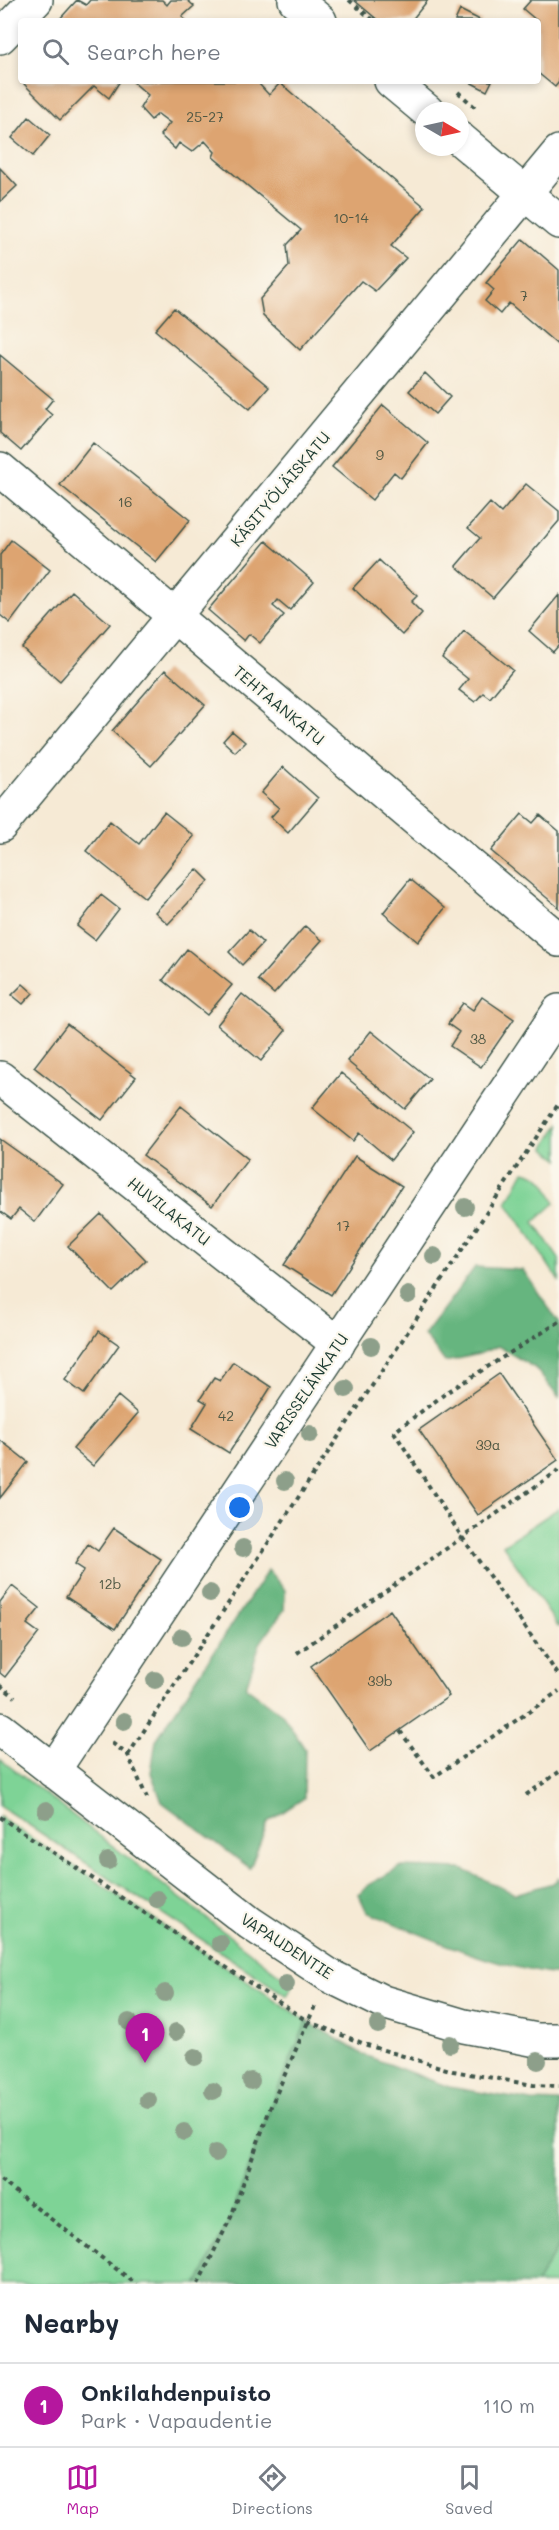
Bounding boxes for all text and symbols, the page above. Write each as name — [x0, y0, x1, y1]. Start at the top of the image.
search box — [18, 18, 541, 84]
icon: search — [39, 35, 72, 68]
text: Search here — [87, 37, 221, 66]
north arrow — [415, 102, 469, 156]
house number: 25-27 — [186, 107, 224, 126]
house number: 10-14 — [333, 208, 369, 227]
house number: 7 — [520, 286, 528, 305]
street label: KÄSITYÖLÄISKATU — [225, 427, 334, 551]
house number: 9 — [376, 445, 384, 464]
house number: 16 — [118, 492, 132, 511]
street label: TEHTAANKATU — [229, 660, 329, 749]
house number: 38 — [470, 1029, 486, 1048]
street label: HUVILAKATU — [124, 1172, 215, 1249]
house number: 17 — [336, 1216, 350, 1235]
street label: VARISSELÄNKATU — [259, 1329, 352, 1453]
house number: 42 — [218, 1406, 234, 1425]
house number: 39a — [475, 1435, 501, 1454]
your location — [225, 1493, 254, 1522]
house number: 12b — [99, 1574, 122, 1593]
house number: 39b — [367, 1671, 393, 1690]
street label: VAPAUDENTIE — [237, 1908, 338, 1983]
pin: 1 — [126, 2014, 164, 2063]
text: Nearby — [24, 2306, 119, 2340]
text: Onkilahdenpuisto — [81, 2378, 271, 2407]
text: 1 — [39, 2392, 48, 2418]
text: 110 m — [482, 2392, 535, 2418]
text: Park · Vapaudentie — [81, 2407, 272, 2433]
tab: Map — [66, 2461, 99, 2518]
tab: Directions — [232, 2461, 313, 2518]
tab: Saved — [445, 2461, 493, 2518]

